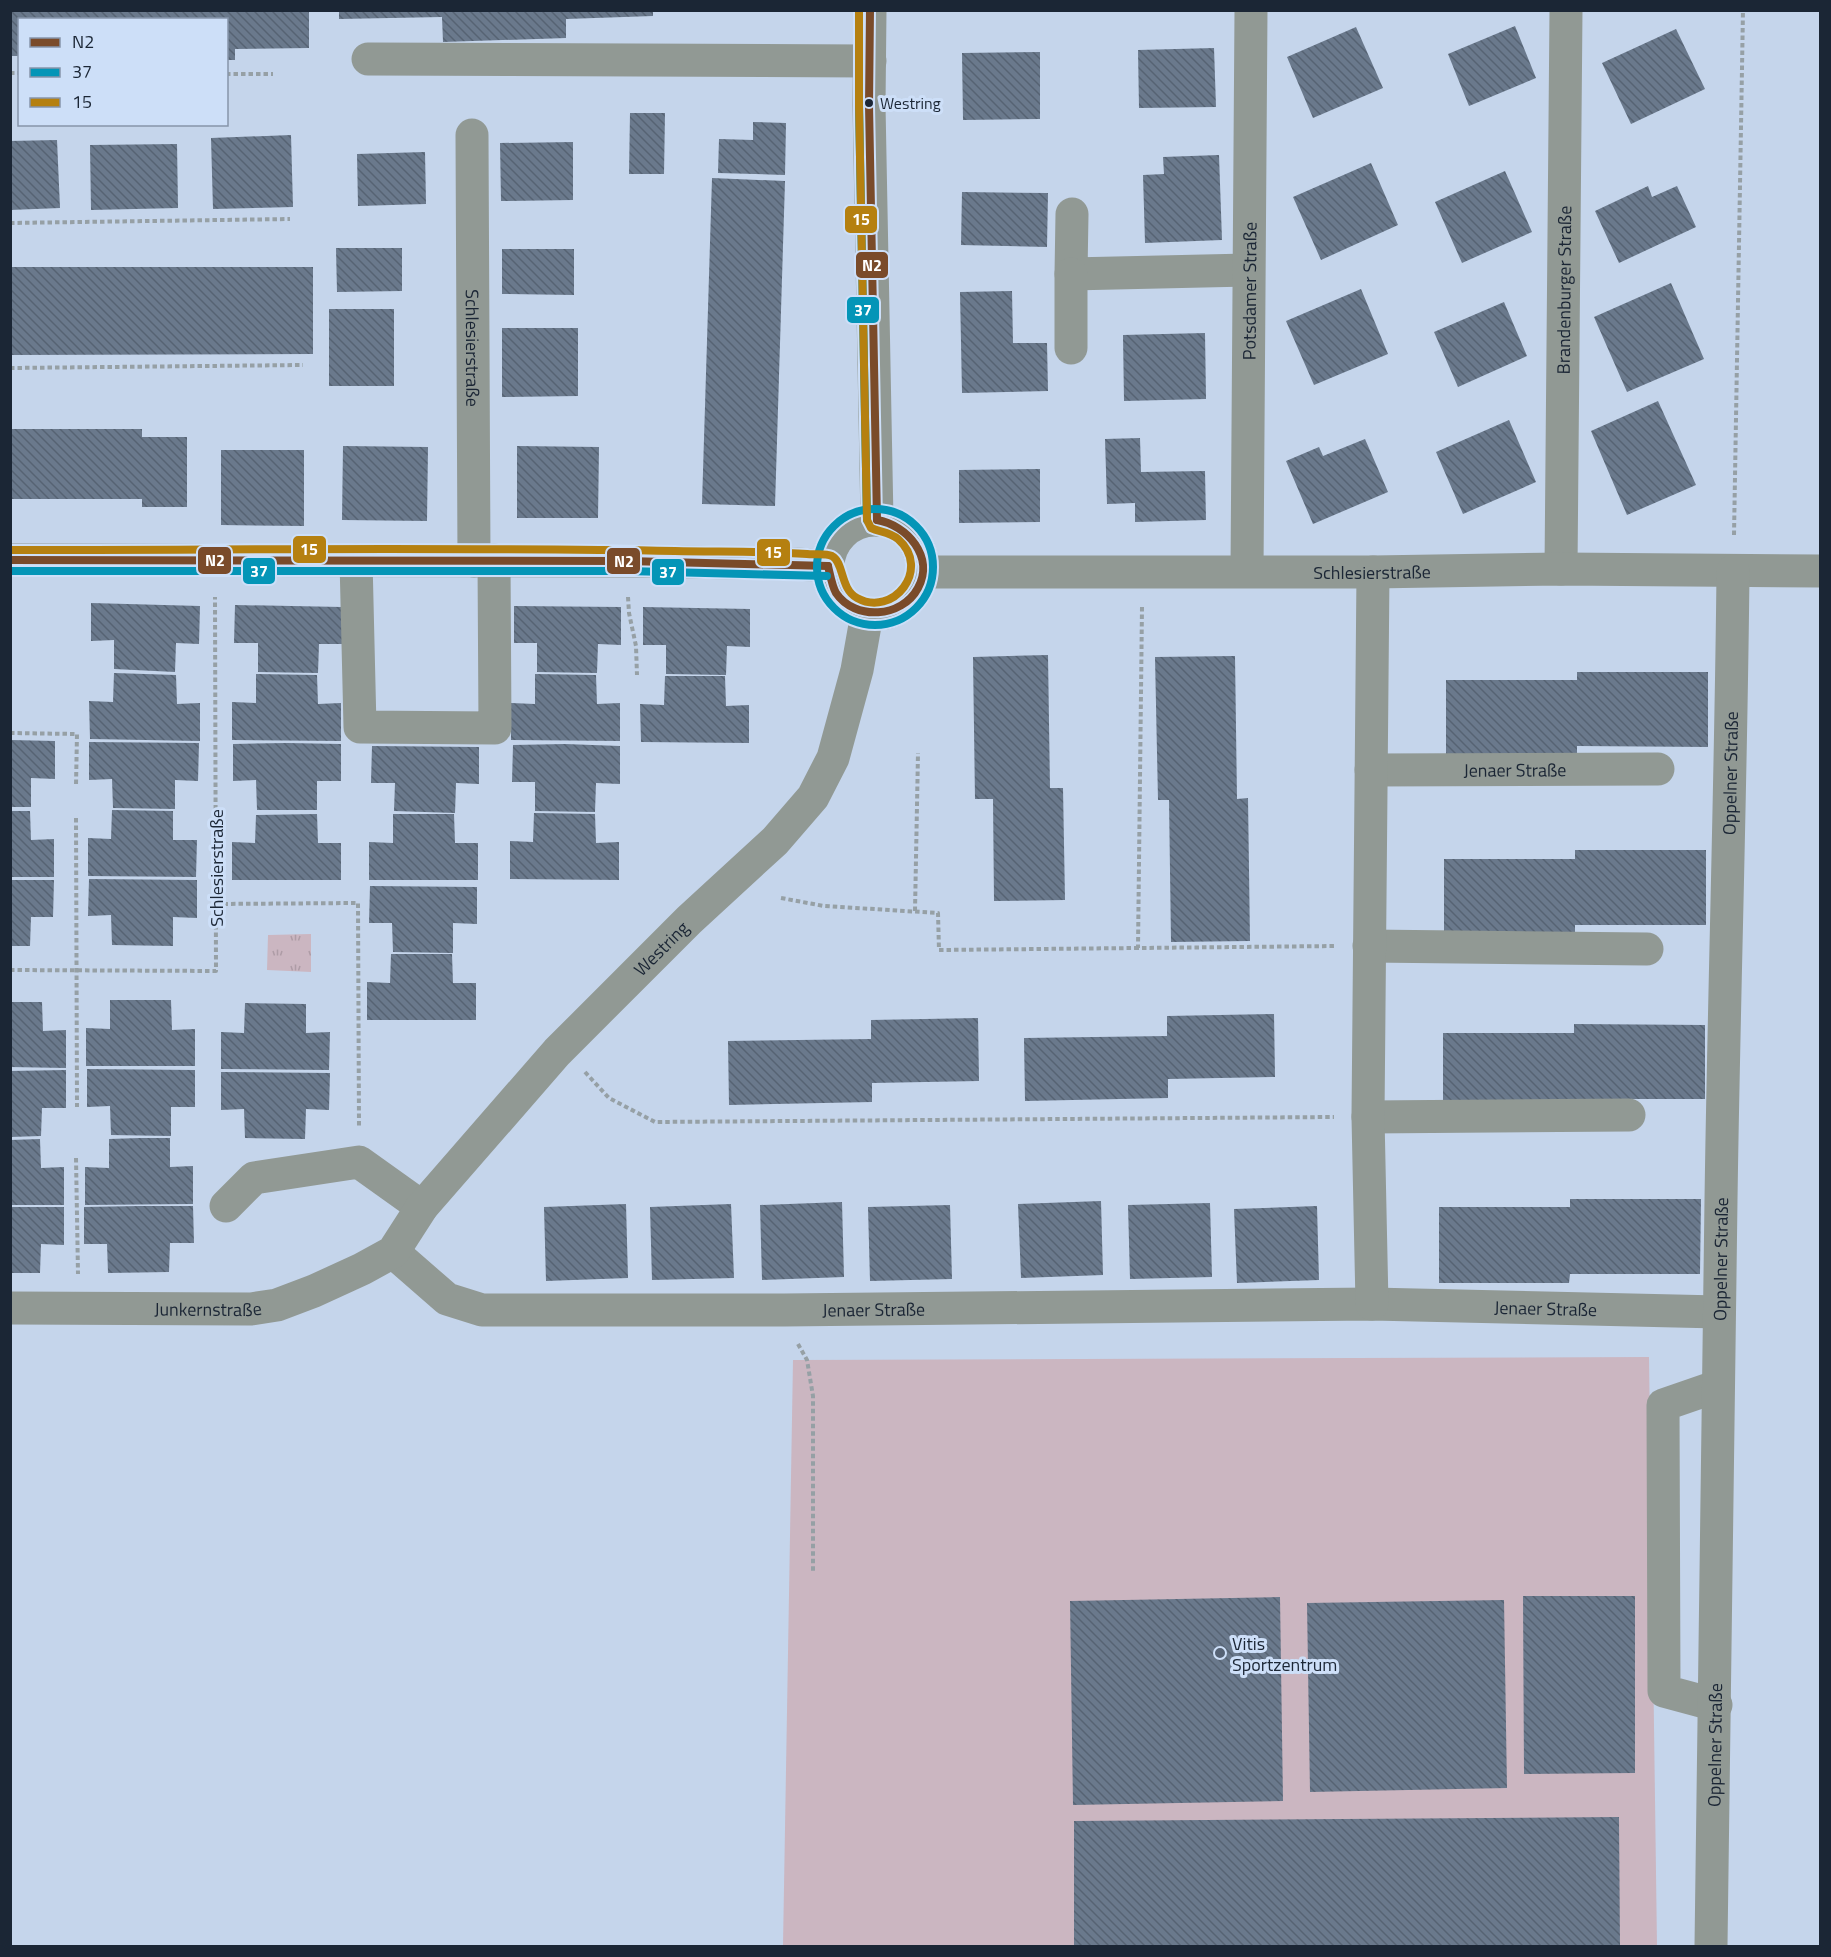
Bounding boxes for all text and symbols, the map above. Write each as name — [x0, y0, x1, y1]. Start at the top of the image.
legend — [18, 18, 228, 126]
text: N2 — [72, 28, 94, 55]
text: 37 — [72, 58, 92, 85]
text: 15 — [72, 88, 92, 115]
place label: Westring — [880, 91, 941, 115]
marker: Westring — [863, 97, 875, 109]
line badge: 15 — [844, 205, 878, 234]
street label: Brandenburger Straße — [1549, 206, 1578, 374]
text: 15 — [852, 207, 870, 231]
street label: Potsdamer Straße — [1235, 222, 1263, 360]
line badge: N2 — [855, 251, 889, 279]
text: N2 — [862, 253, 882, 277]
street label: Schlesierstraße — [459, 289, 487, 407]
line badge: 37 — [846, 296, 880, 324]
text: 37 — [854, 298, 872, 322]
line badge: 15 — [292, 535, 327, 564]
text: 15 — [300, 537, 318, 561]
line badge: 15 — [756, 538, 791, 567]
text: 15 — [764, 540, 782, 564]
line badge: N2 — [197, 546, 232, 575]
line badge: N2 — [606, 547, 641, 575]
text: N2 — [205, 548, 225, 572]
text: N2 — [614, 549, 634, 573]
line badge: 37 — [242, 557, 276, 585]
line badge: 37 — [651, 558, 685, 586]
street label: Schlesierstraße — [1313, 558, 1431, 586]
text: 37 — [250, 559, 268, 583]
text: 37 — [659, 560, 677, 584]
street label: Oppelner Straße — [1715, 711, 1745, 835]
street label: Jenaer Straße — [1464, 756, 1566, 783]
street label: Schlesierstraße — [203, 809, 230, 927]
street label: Westring — [627, 914, 695, 982]
street label: Oppelner Straße — [1706, 1197, 1735, 1321]
street label: Jenaer Straße — [1494, 1293, 1597, 1323]
street label: Junkernstraße — [154, 1294, 264, 1323]
street label: Jenaer Straße — [822, 1295, 925, 1323]
place label: Vitis Sportzentrum — [1232, 1630, 1337, 1678]
marker: Vitis Sportzentrum — [1213, 1646, 1227, 1660]
street label: Oppelner Straße — [1700, 1683, 1729, 1807]

